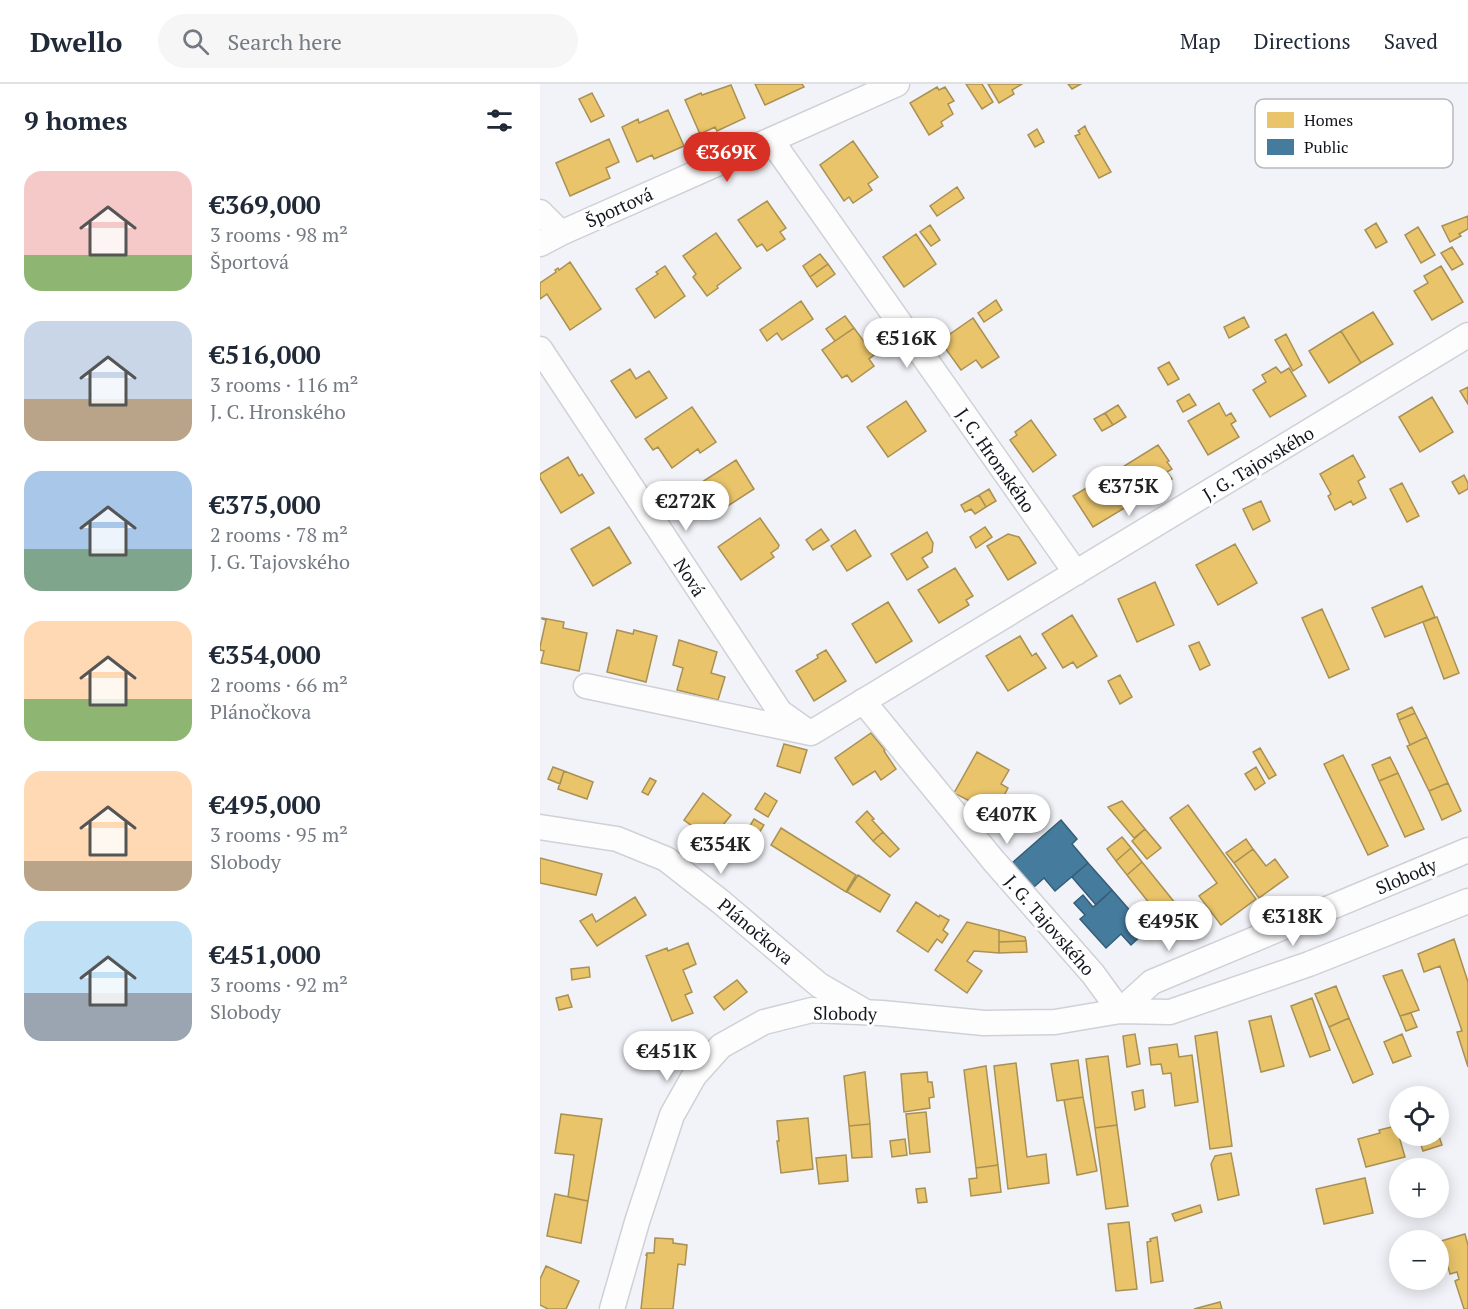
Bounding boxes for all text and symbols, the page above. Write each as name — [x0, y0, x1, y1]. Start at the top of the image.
search box — [158, 14, 578, 68]
text: Dwello — [30, 23, 122, 60]
icon: search — [179, 25, 212, 58]
text: Search here — [227, 27, 342, 56]
text: Map — [1180, 27, 1221, 55]
text: Directions — [1254, 27, 1351, 55]
text: Saved — [1384, 27, 1438, 55]
legend — [1255, 99, 1453, 168]
text: 9 homes — [24, 103, 128, 137]
icon: filters — [483, 104, 516, 137]
text: Homes — [1304, 109, 1353, 131]
pin: €369K — [685, 132, 769, 183]
text: Public — [1304, 136, 1349, 158]
text: €369K — [697, 138, 757, 165]
street label: Športová — [582, 182, 656, 232]
text: €369,000 — [210, 187, 321, 221]
icon: home — [72, 195, 144, 267]
text: 3 rooms · 98 m² — [210, 221, 348, 248]
text: Športová — [210, 248, 289, 275]
pin: €516K — [865, 318, 949, 369]
text: €516K — [877, 324, 937, 351]
text: €516,000 — [210, 337, 321, 371]
icon: home — [72, 345, 144, 417]
text: 3 rooms · 116 m² — [210, 371, 358, 398]
text: J. C. Hronského — [210, 398, 346, 425]
street label: J. C. Hronského — [951, 403, 1041, 517]
street label: J. G. Tajovského — [1198, 420, 1318, 506]
pin: €375K — [1087, 466, 1171, 517]
text: €375K — [1099, 472, 1159, 499]
pin: €272K — [644, 481, 728, 532]
text: €375,000 — [210, 487, 321, 521]
text: €272K — [656, 487, 716, 514]
icon: home — [72, 495, 144, 567]
text: 2 rooms · 78 m² — [210, 521, 348, 548]
text: J. G. Tajovského — [210, 548, 350, 575]
street label: Nová — [669, 553, 711, 601]
text: €354,000 — [210, 637, 321, 671]
icon: home — [72, 645, 144, 717]
text: 2 rooms · 66 m² — [210, 671, 348, 698]
text: Plánočkova — [210, 698, 311, 725]
text: €495,000 — [210, 787, 321, 821]
pin: €407K — [965, 794, 1049, 845]
icon: home — [72, 795, 144, 867]
text: €407K — [977, 800, 1037, 827]
text: 3 rooms · 95 m² — [210, 821, 348, 848]
pin: €354K — [679, 824, 763, 875]
text: €354K — [691, 830, 751, 857]
text: Slobody — [210, 848, 281, 875]
street label: Slobody — [1372, 852, 1441, 900]
street label: J. G. Tajovského — [1000, 870, 1100, 980]
street label: Plánočkova — [713, 893, 799, 969]
pin: €318K — [1251, 896, 1335, 947]
pin: €495K — [1127, 901, 1211, 952]
text: €318K — [1263, 902, 1323, 929]
text: €495K — [1139, 907, 1199, 934]
text: €451,000 — [210, 937, 321, 971]
icon: home — [72, 945, 144, 1017]
text: 3 rooms · 92 m² — [210, 971, 348, 998]
text: Slobody — [210, 998, 281, 1025]
street label: Slobody — [813, 1000, 878, 1026]
pin: €451K — [625, 1031, 709, 1082]
text: €451K — [637, 1037, 697, 1064]
map controls — [1389, 1086, 1449, 1290]
button: locate — [1389, 1086, 1449, 1146]
button: + — [1389, 1158, 1449, 1218]
button: − — [1389, 1230, 1449, 1290]

